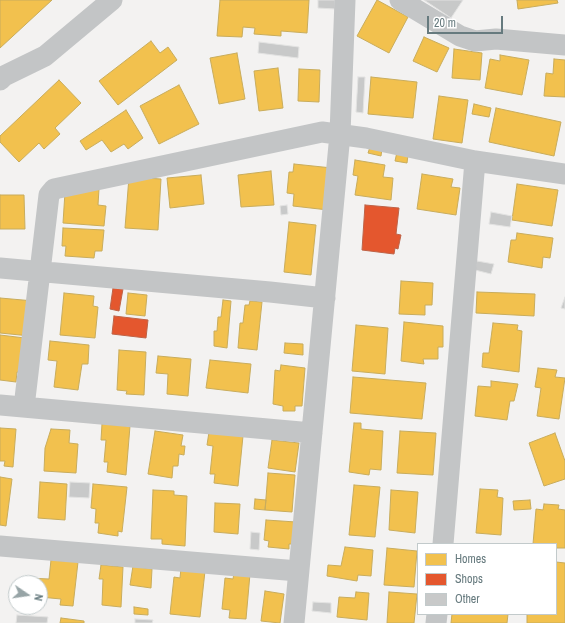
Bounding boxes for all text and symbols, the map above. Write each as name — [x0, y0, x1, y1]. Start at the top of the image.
scale bar — [429, 8, 505, 34]
text: 20 m — [434, 15, 456, 31]
legend — [417, 543, 557, 615]
text: Homes — [455, 551, 486, 567]
text: Shops — [455, 571, 483, 587]
north arrow — [8, 575, 48, 615]
text: Other — [455, 591, 480, 607]
text: N — [31, 593, 46, 602]

